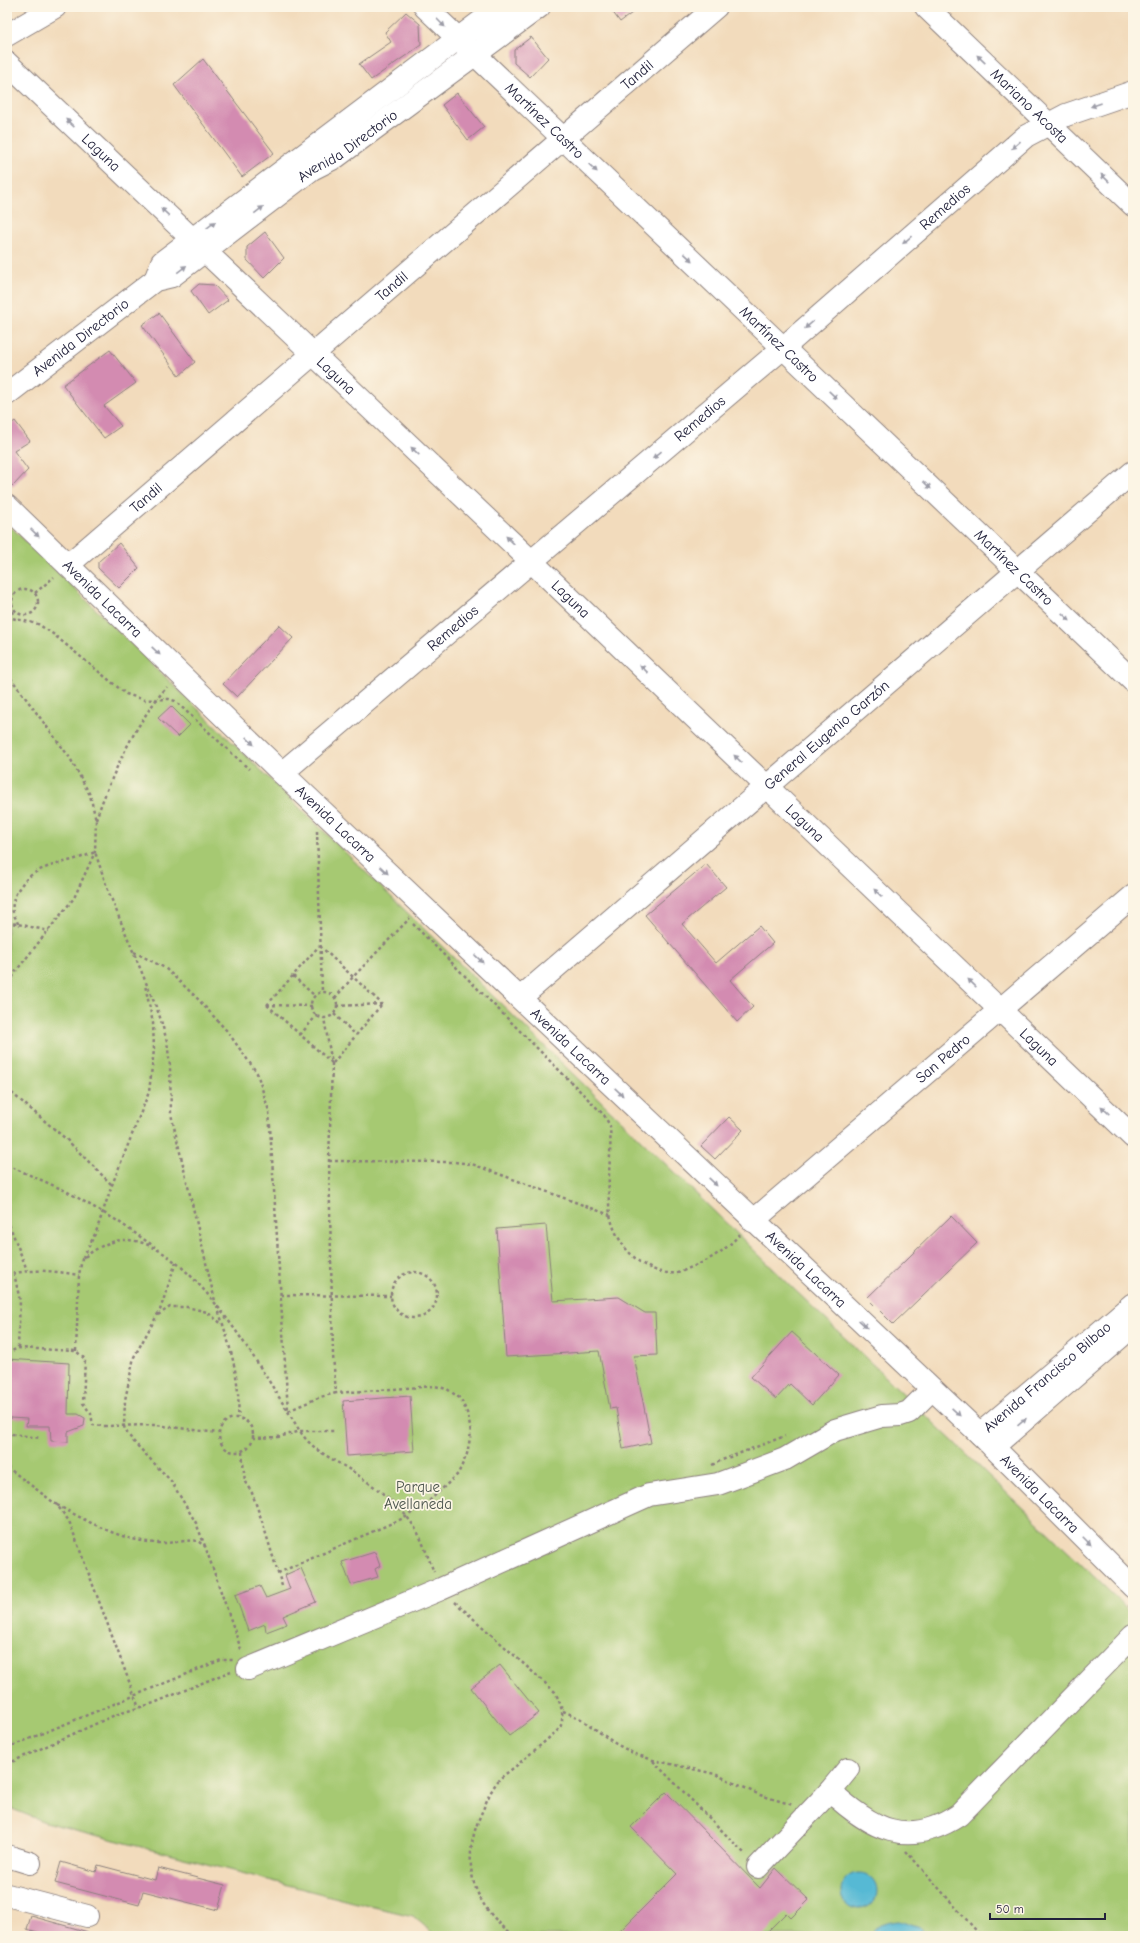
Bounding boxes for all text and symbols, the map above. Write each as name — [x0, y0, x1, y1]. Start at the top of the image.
one-way arrow — [436, 18, 446, 28]
one-way arrow — [976, 54, 986, 64]
street label: Tandil — [617, 56, 657, 94]
street label: Mariano Acosta — [987, 65, 1072, 147]
street label: Martínez Castro — [501, 79, 588, 163]
one-way arrow — [1090, 102, 1102, 108]
street label: Avenida Directorio — [294, 106, 401, 186]
one-way arrow — [65, 118, 75, 127]
street label: Laguna — [78, 130, 124, 175]
one-way arrow — [1010, 141, 1021, 150]
one-way arrow — [588, 163, 598, 173]
one-way arrow — [1100, 173, 1110, 183]
street label: Remedios — [916, 180, 974, 234]
one-way arrow — [253, 206, 264, 215]
one-way arrow — [160, 208, 169, 217]
one-way arrow — [206, 221, 217, 229]
one-way arrow — [902, 235, 912, 244]
one-way arrow — [683, 253, 693, 262]
one-way arrow — [176, 265, 187, 273]
street label: Tandil — [372, 267, 412, 305]
street label: Avenida Directorio — [29, 294, 133, 380]
street label: Martínez Castro — [736, 302, 823, 386]
one-way arrow — [804, 320, 814, 330]
street label: Laguna — [313, 353, 359, 398]
one-way arrow — [828, 390, 838, 400]
street label: Remedios — [671, 392, 729, 445]
one-way arrow — [410, 446, 421, 455]
one-way arrow — [651, 450, 662, 459]
street label: Tandil — [126, 479, 166, 517]
one-way arrow — [922, 480, 932, 489]
street label: Martínez Castro — [971, 526, 1057, 609]
one-way arrow — [30, 529, 40, 538]
one-way arrow — [505, 535, 515, 545]
street label: Avenida Lacarra — [59, 556, 146, 641]
street label: Laguna — [548, 576, 594, 622]
street label: Remedios — [423, 601, 482, 655]
one-way arrow — [1061, 612, 1071, 622]
one-way arrow — [151, 646, 161, 656]
one-way arrow — [639, 664, 649, 674]
street label: General Eugenio Garzón — [760, 676, 893, 794]
one-way arrow — [245, 736, 255, 746]
one-way arrow — [733, 754, 743, 764]
street label: Avenida Lacarra — [292, 781, 379, 866]
street label: Laguna — [782, 800, 828, 846]
one-way arrow — [379, 865, 389, 874]
one-way arrow — [873, 888, 883, 898]
one-way arrow — [474, 954, 484, 964]
one-way arrow — [967, 978, 977, 988]
street label: Avenida Lacarra — [527, 1004, 615, 1089]
street label: Laguna — [1016, 1024, 1062, 1070]
street label: San Pedro — [912, 1030, 974, 1087]
one-way arrow — [614, 1088, 624, 1097]
one-way arrow — [1100, 1105, 1110, 1115]
one-way arrow — [708, 1177, 718, 1187]
street label: Avenida Lacarra — [762, 1227, 850, 1312]
street label: Avenida Francisco Bilbao — [980, 1318, 1115, 1436]
one-way arrow — [858, 1319, 868, 1329]
one-way arrow — [951, 1407, 961, 1417]
one-way arrow — [1017, 1417, 1028, 1426]
street label: Avenida Lacarra — [997, 1451, 1083, 1537]
park label: Parque Avellaneda — [384, 1478, 452, 1513]
one-way arrow — [1082, 1536, 1092, 1546]
scale bar — [990, 1895, 1105, 1921]
text: 50 m — [996, 1902, 1024, 1916]

